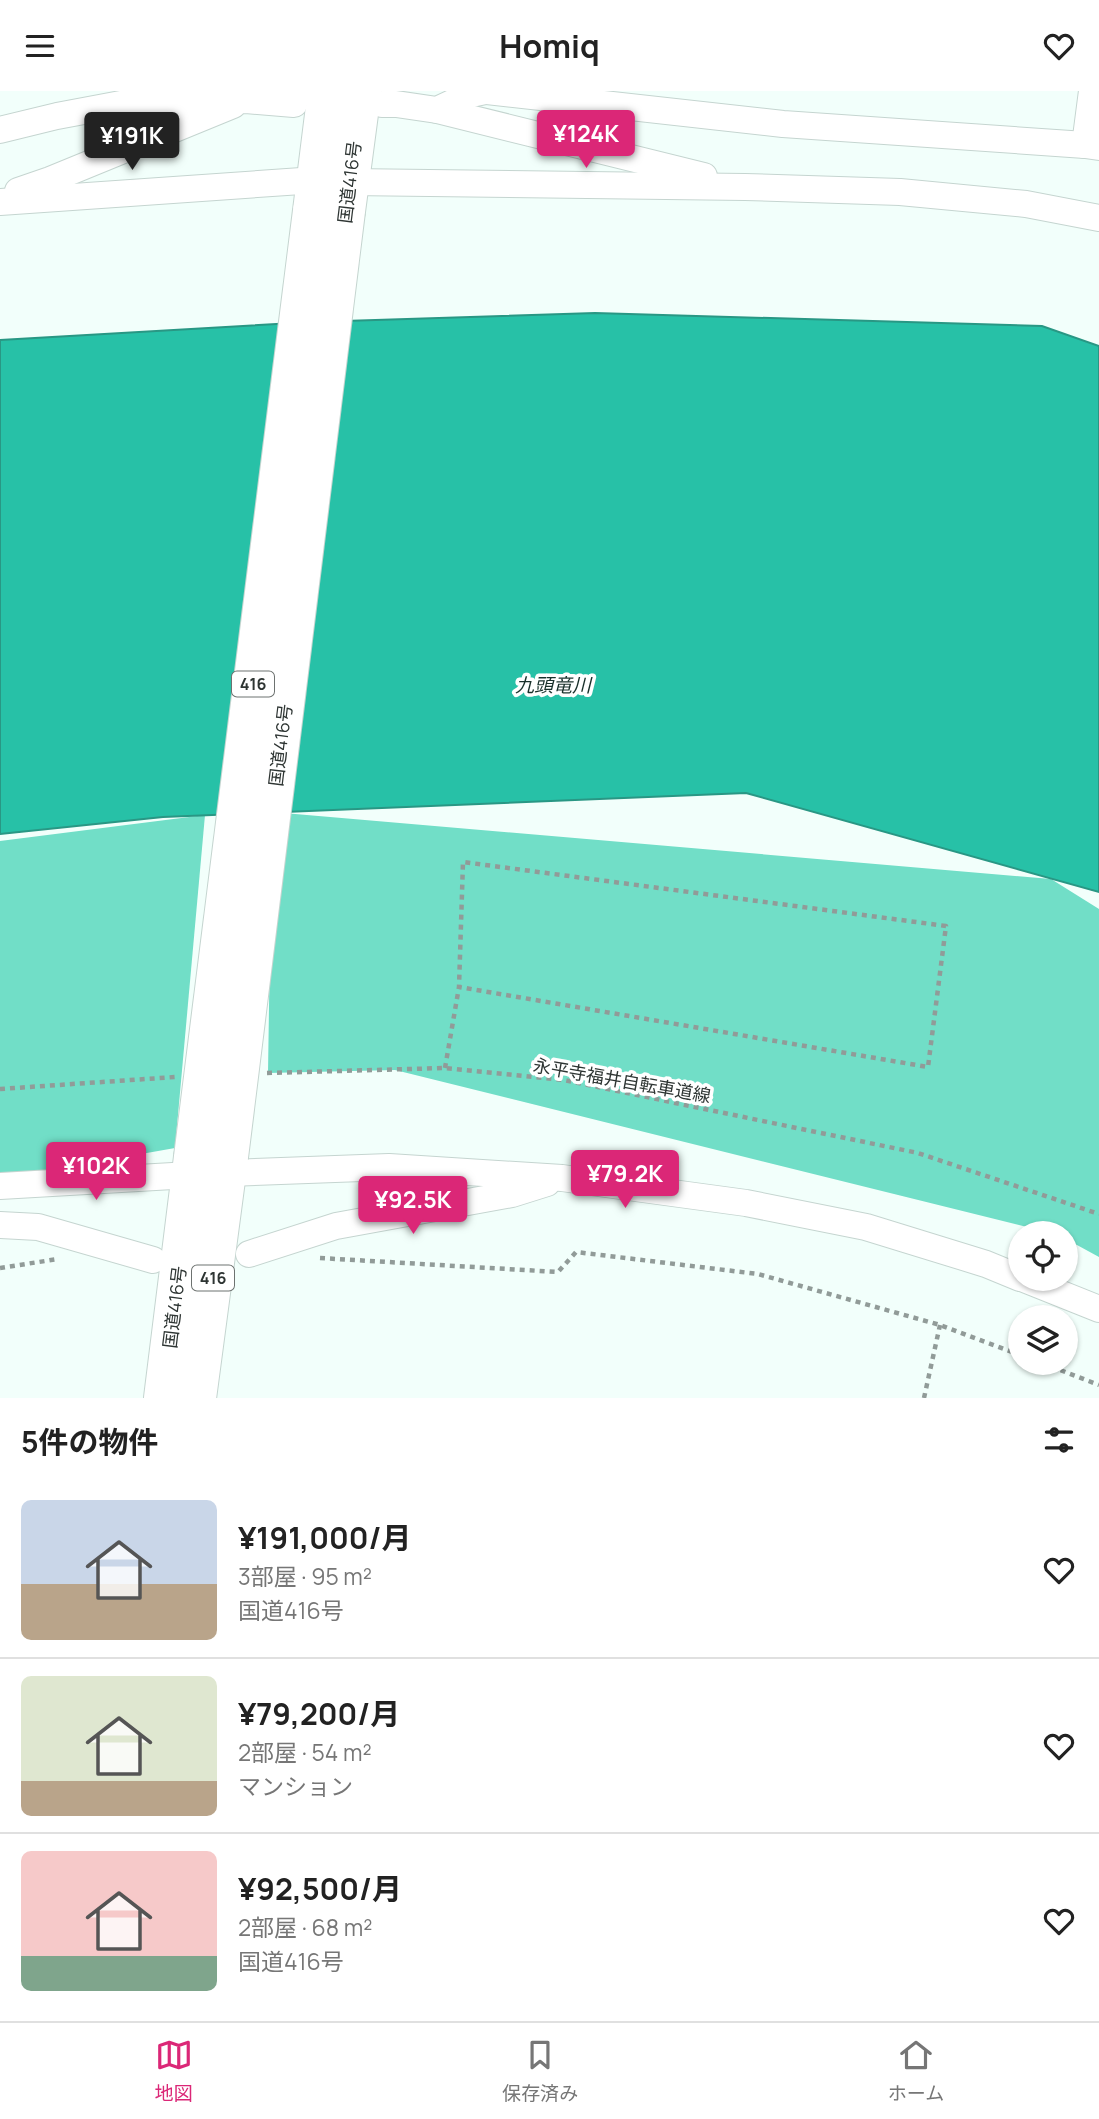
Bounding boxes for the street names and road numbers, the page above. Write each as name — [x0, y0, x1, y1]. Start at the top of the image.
street label: 国道416号 — [332, 139, 366, 225]
road number: 416 — [232, 671, 274, 697]
street label: 国道416号 — [263, 702, 297, 788]
street label: 永平寺福井自転車道線 — [531, 1053, 713, 1107]
street label: 国道416号 — [157, 1264, 191, 1350]
road number: 416 — [192, 1266, 234, 1291]

